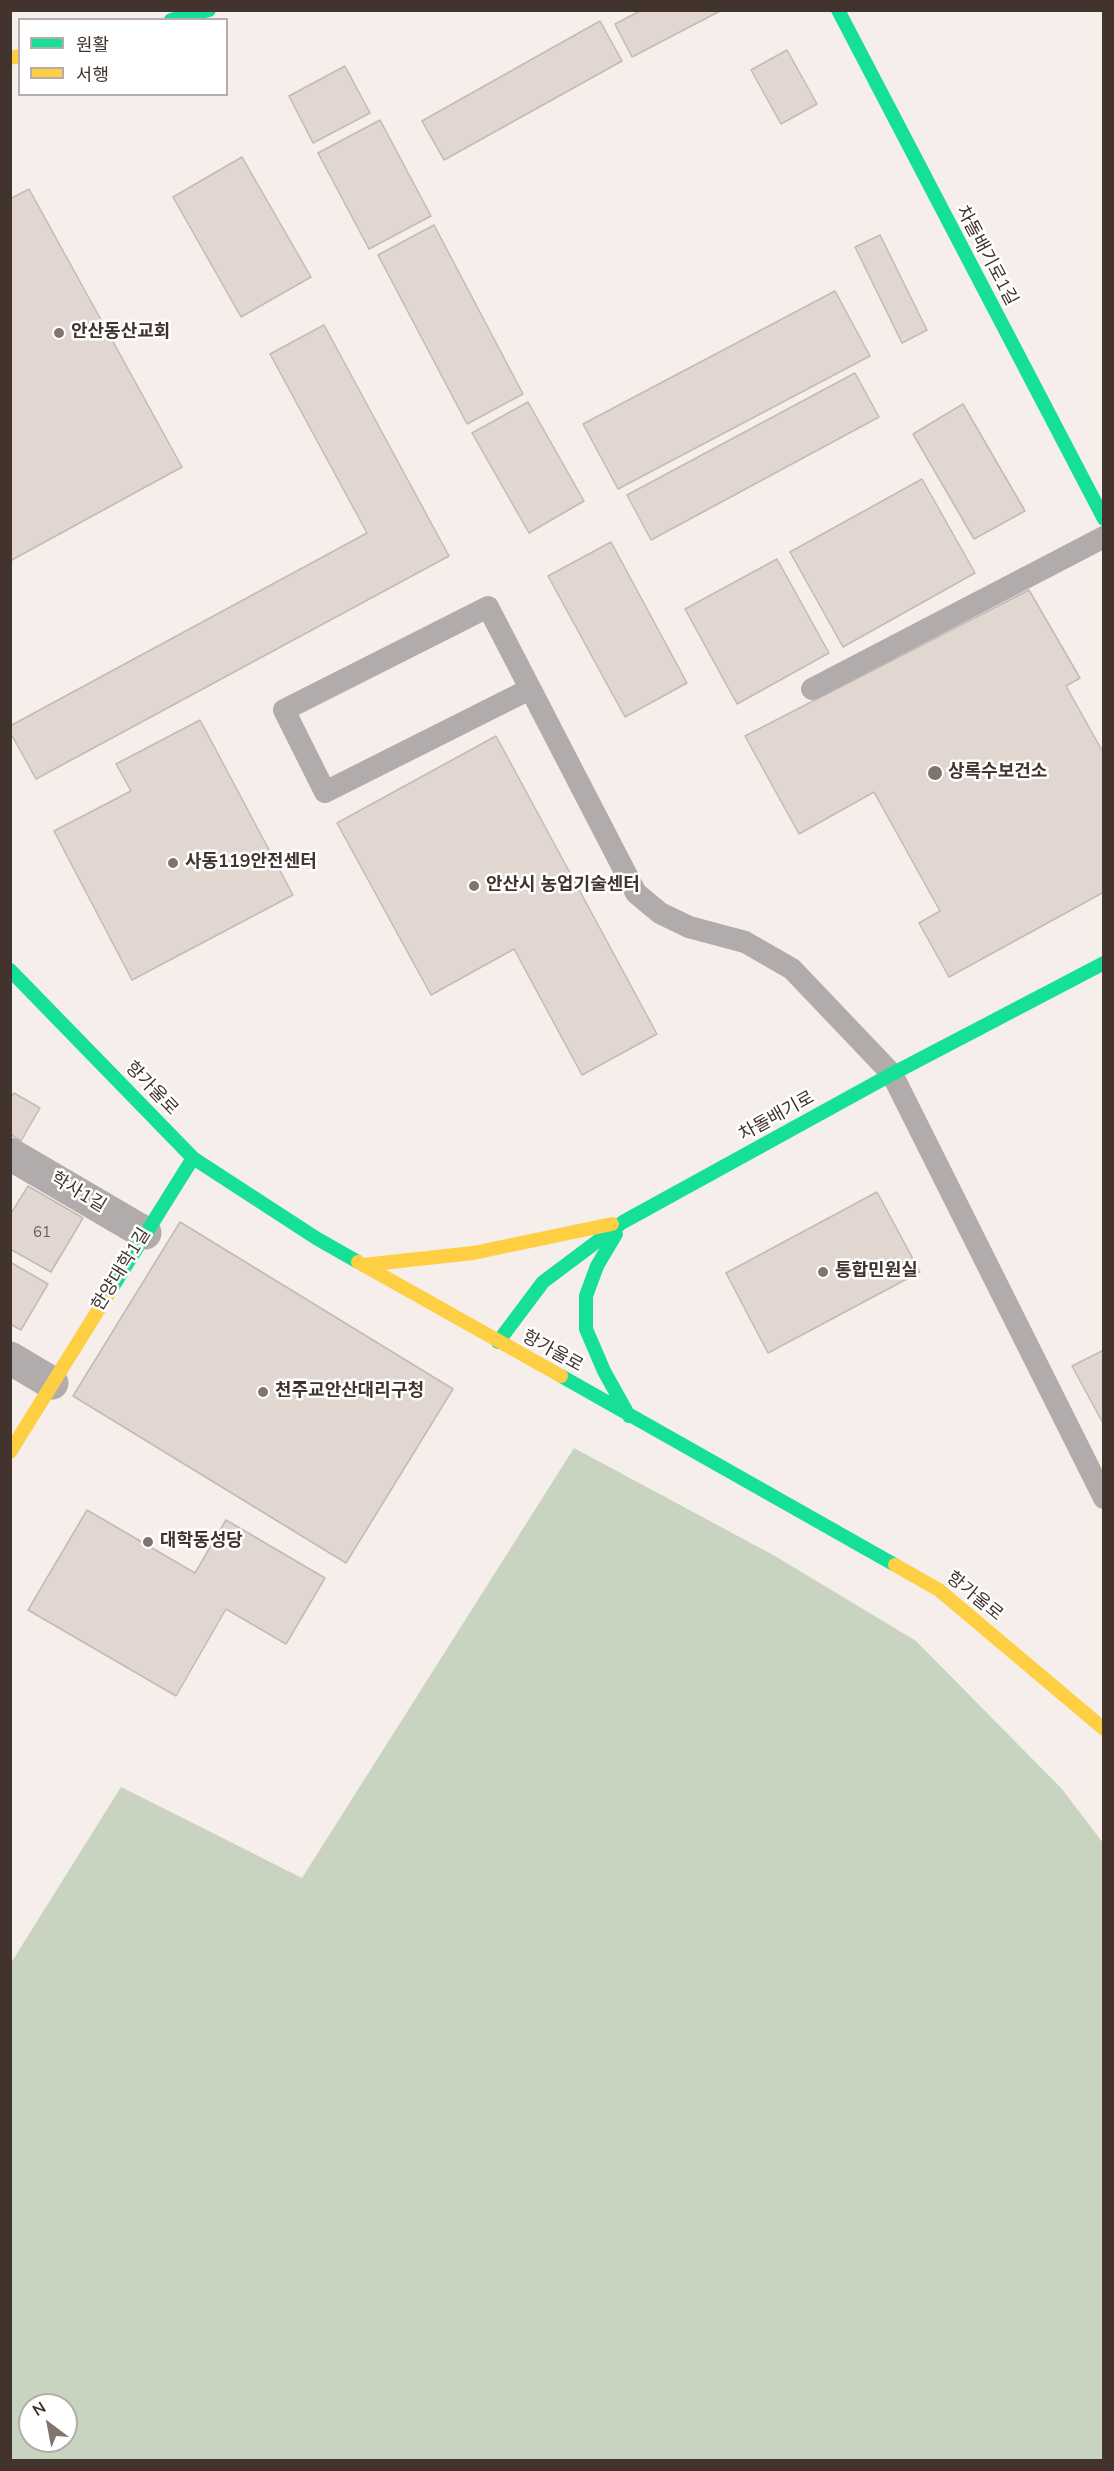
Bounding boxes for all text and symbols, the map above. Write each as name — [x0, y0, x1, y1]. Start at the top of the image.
legend — [18, 18, 228, 96]
text: 원활 — [76, 33, 109, 57]
text: 서행 — [76, 63, 109, 87]
street label: 차돌배기로1길 — [951, 202, 1021, 310]
place label: 안산동산교회 — [71, 322, 170, 344]
marker: 안산동산교회 — [52, 326, 66, 340]
place label: 상록수보건소 — [948, 762, 1047, 784]
marker: 상록수보건소 — [926, 764, 944, 782]
place label: 사동119안전센터 — [185, 852, 317, 874]
marker: 사동119안전센터 — [166, 856, 180, 870]
place label: 안산시 농업기술센터 — [486, 875, 640, 897]
marker: 안산시 농업기술센터 — [467, 879, 481, 893]
street label: 항가울로 — [120, 1058, 182, 1120]
street label: 차돌배기로 — [736, 1087, 818, 1147]
street label: 학사1길 — [47, 1168, 109, 1218]
house number: 61 — [33, 1224, 51, 1242]
street label: 한양대학1길 — [88, 1225, 156, 1315]
place label: 통합민원실 — [835, 1261, 918, 1283]
marker: 통합민원실 — [816, 1265, 830, 1279]
street label: 항가울로 — [518, 1326, 586, 1378]
place label: 천주교안산대리구청 — [275, 1381, 424, 1403]
marker: 천주교안산대리구청 — [256, 1385, 270, 1399]
place label: 대학동성당 — [160, 1531, 243, 1553]
marker: 대학동성당 — [141, 1535, 155, 1549]
street label: 항가울로 — [941, 1568, 1007, 1626]
north arrow — [18, 2393, 78, 2453]
text: N — [29, 2397, 50, 2422]

